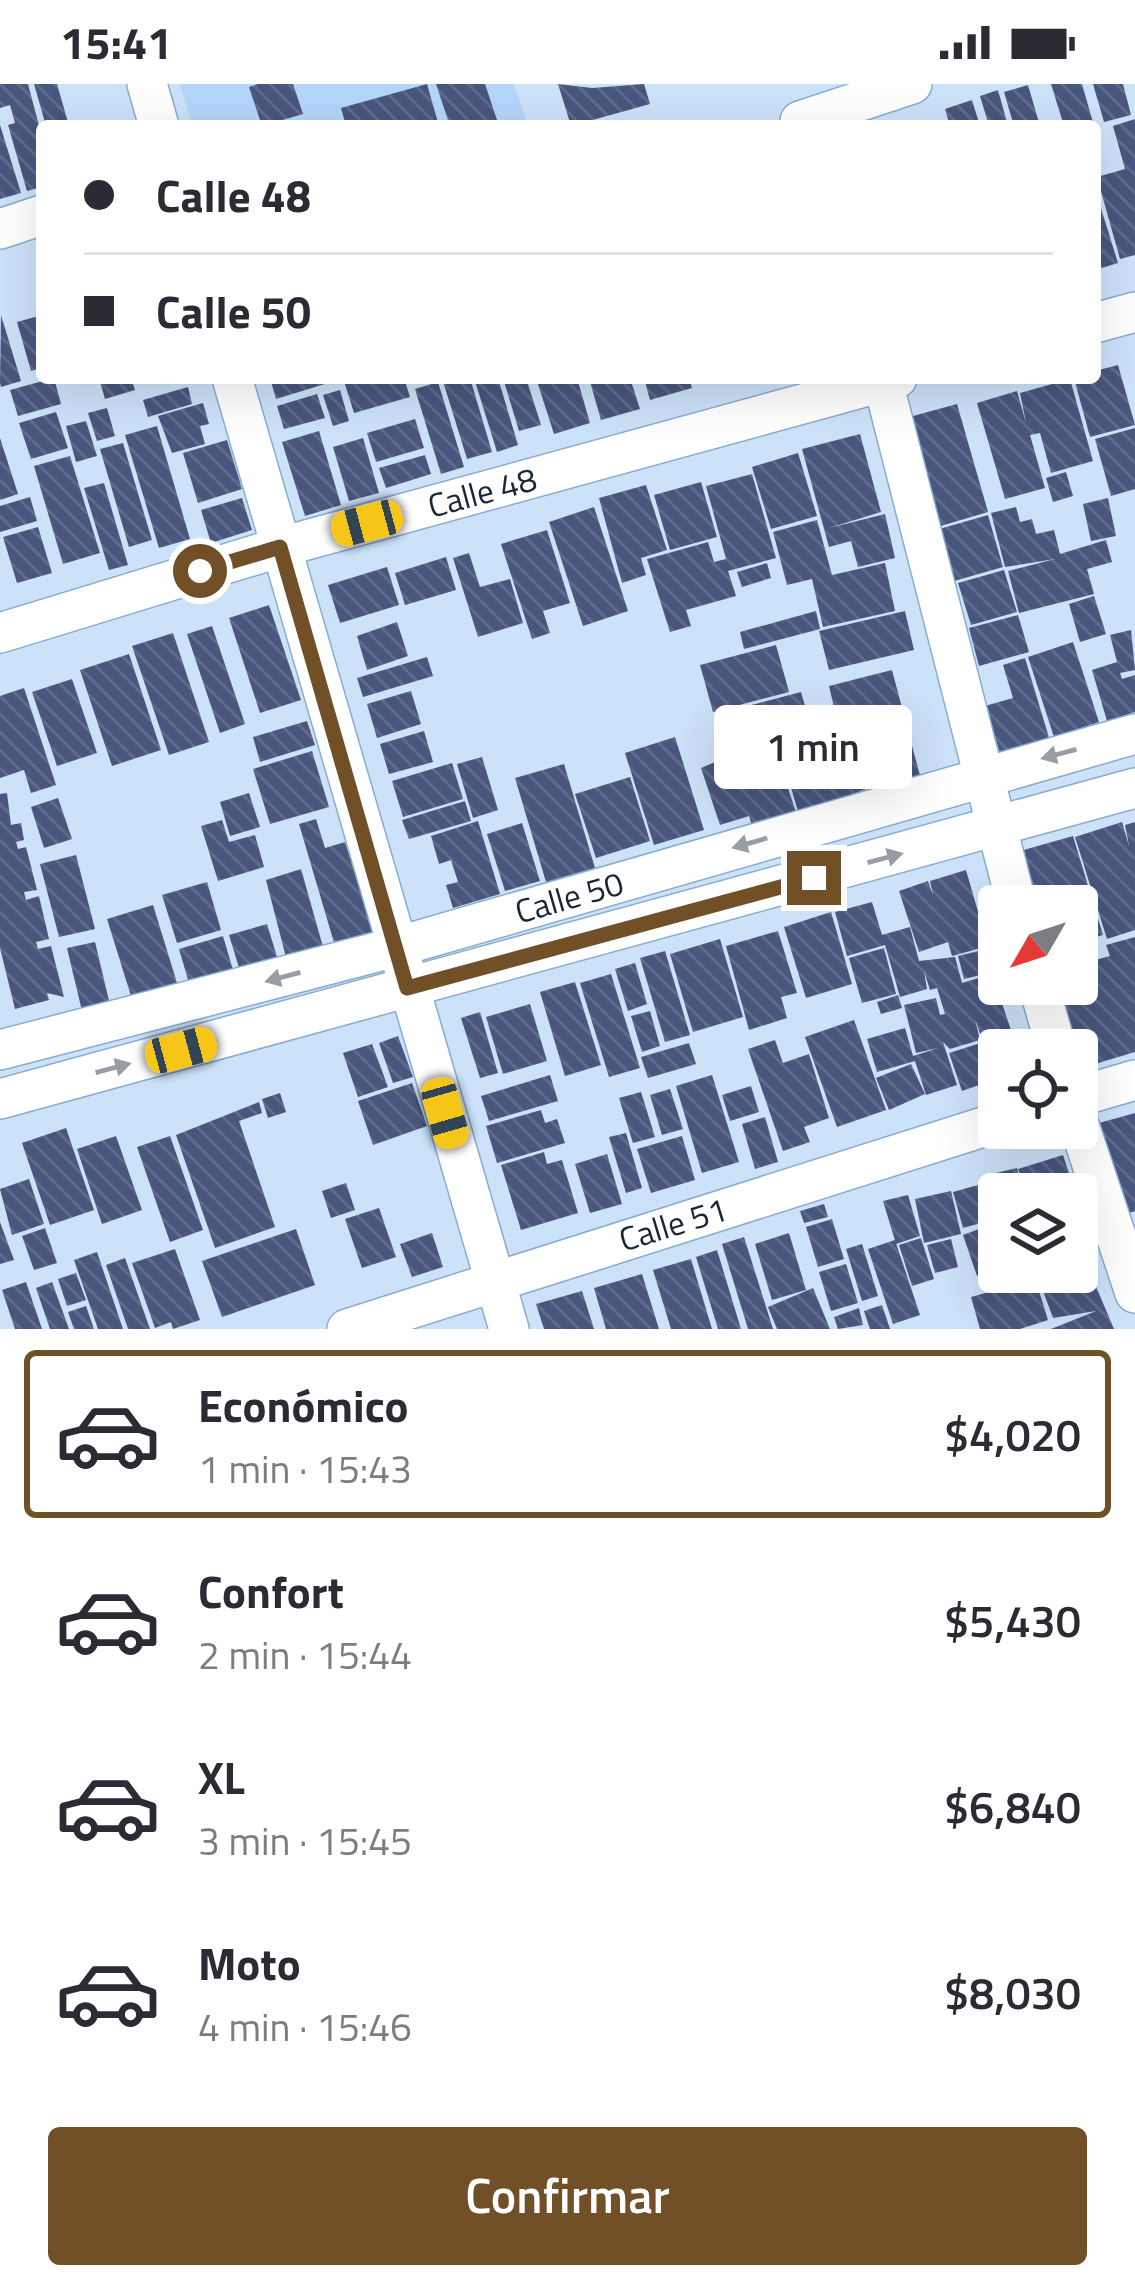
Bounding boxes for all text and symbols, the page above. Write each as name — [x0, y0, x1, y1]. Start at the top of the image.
text: 15:41 — [60, 8, 172, 76]
text: Calle 48 — [156, 161, 311, 229]
text: Calle 50 — [156, 277, 311, 345]
street label: Calle 48 — [422, 454, 542, 530]
car — [328, 496, 406, 550]
route start — [173, 544, 227, 598]
callout: 1 min — [715, 704, 913, 788]
text: 1 min — [766, 717, 860, 776]
one-way arrow — [1040, 746, 1077, 765]
one-way arrow — [731, 835, 768, 853]
one-way arrow — [867, 848, 904, 867]
route end — [787, 851, 841, 905]
street label: Calle 50 — [509, 858, 629, 936]
north arrow — [978, 885, 1098, 1005]
map controls — [978, 885, 1098, 1293]
one-way arrow — [264, 968, 301, 987]
car — [142, 1023, 220, 1077]
button: locate — [978, 1029, 1098, 1149]
one-way arrow — [95, 1058, 132, 1077]
car — [418, 1073, 472, 1153]
button: layers — [978, 1173, 1098, 1293]
street label: Calle 51 — [613, 1184, 733, 1264]
text: Económico — [198, 1371, 409, 1439]
icon: car — [54, 1380, 162, 1488]
text: $4,020 — [944, 1400, 1081, 1468]
text: 1 min · 15:43 — [198, 1439, 412, 1498]
text: Confort — [198, 1557, 344, 1625]
icon: car — [54, 1566, 162, 1674]
text: $5,430 — [944, 1586, 1081, 1654]
text: 2 min · 15:44 — [198, 1625, 412, 1684]
text: XL — [198, 1743, 245, 1811]
icon: car — [54, 1752, 162, 1860]
text: $6,840 — [944, 1772, 1081, 1840]
text: 3 min · 15:45 — [198, 1811, 412, 1870]
text: Moto — [198, 1929, 301, 1997]
icon: car — [54, 1938, 162, 2046]
text: $8,030 — [944, 1958, 1081, 2026]
text: 4 min · 15:46 — [198, 1997, 412, 2056]
button: Confirmar — [48, 2127, 1087, 2265]

